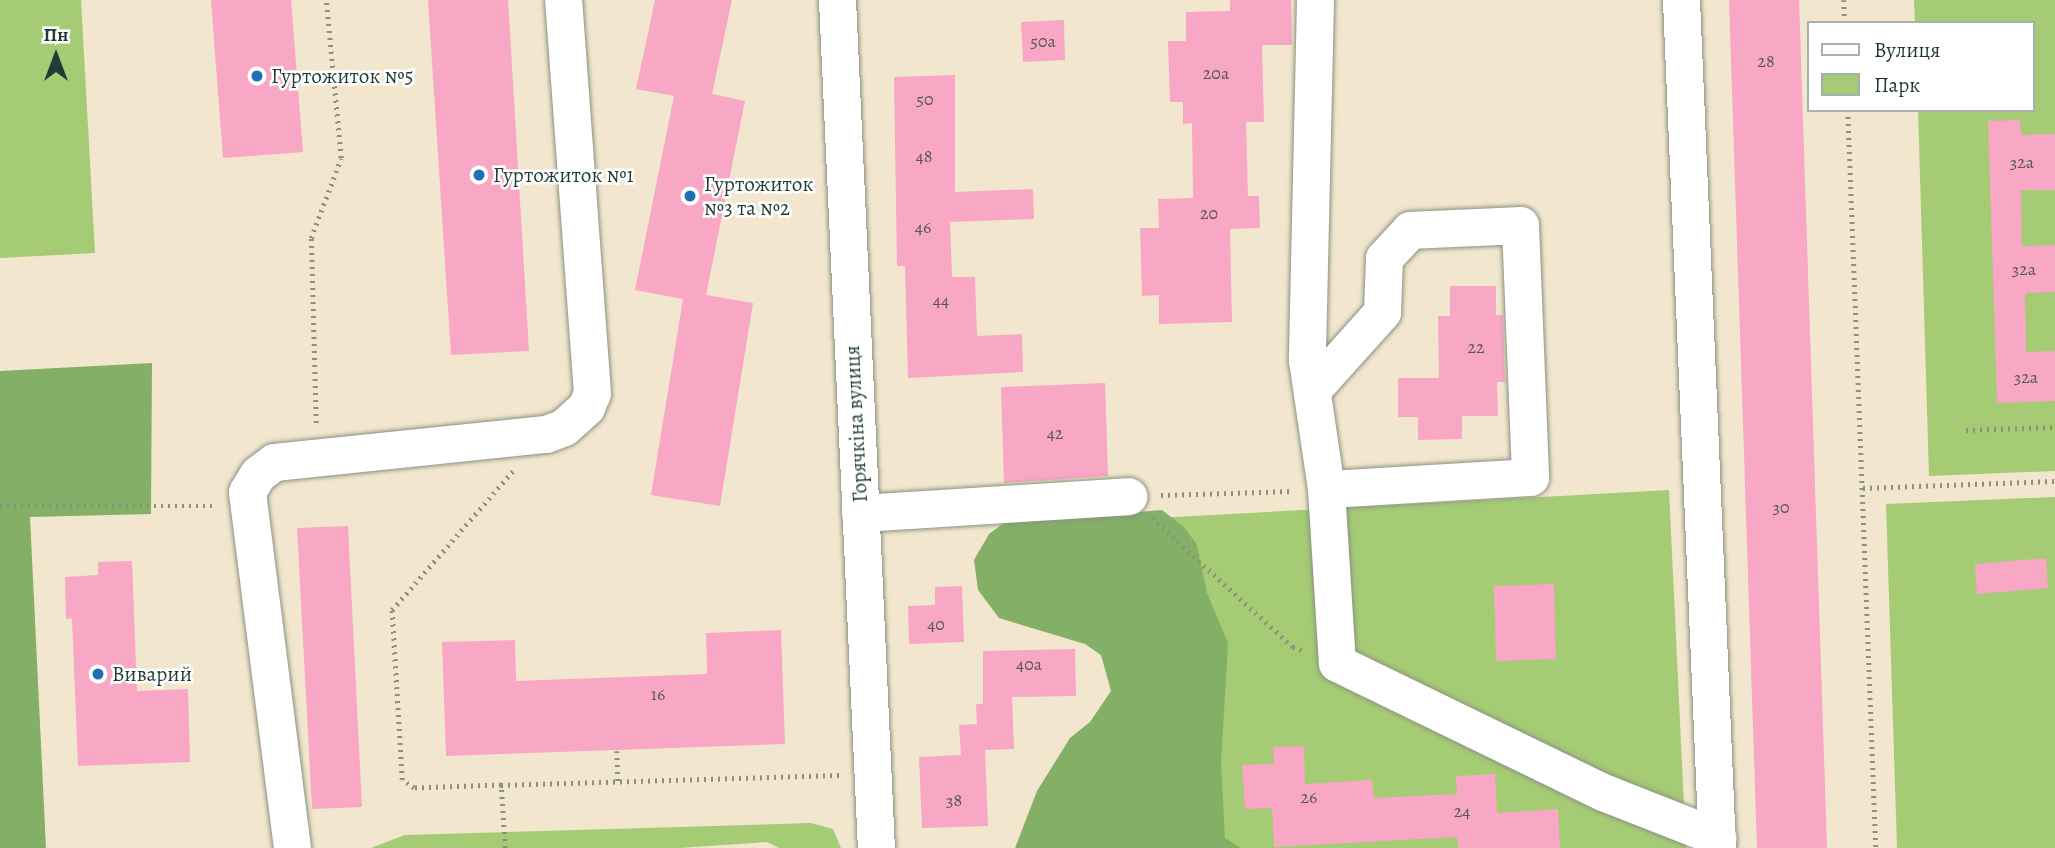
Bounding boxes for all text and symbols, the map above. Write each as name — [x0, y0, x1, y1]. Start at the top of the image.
north arrow — [21, 21, 91, 91]
legend — [1806, 21, 2034, 112]
text: Пн — [44, 22, 68, 48]
house number: 50а — [1030, 30, 1056, 52]
text: Вулиця — [1874, 36, 1940, 64]
house number: 28 — [1757, 50, 1775, 72]
house number: 20а — [1203, 62, 1229, 84]
place label: Гуртожиток №5 — [271, 63, 414, 89]
marker: Гуртожиток №5 — [249, 68, 265, 84]
text: Парк — [1874, 71, 1920, 99]
house number: 50 — [916, 88, 934, 110]
house number: 48 — [916, 145, 932, 167]
house number: 32а — [2010, 151, 2034, 173]
place label: Гуртожиток №1 — [493, 162, 634, 188]
marker: Гуртожиток №1 — [471, 167, 487, 183]
place label: Гуртожиток №3 та №2 — [704, 171, 813, 221]
marker: Гуртожиток №3 та №2 — [682, 188, 698, 204]
house number: 20 — [1200, 202, 1218, 224]
house number: 46 — [915, 216, 931, 238]
house number: 32а — [2012, 258, 2036, 280]
house number: 44 — [933, 289, 949, 311]
house number: 22 — [1467, 336, 1485, 358]
street label: Горячкіна вулиця — [839, 345, 873, 503]
house number: 32а — [2014, 366, 2038, 388]
house number: 42 — [1047, 422, 1063, 444]
house number: 30 — [1772, 496, 1790, 518]
house number: 40 — [927, 613, 945, 635]
house number: 40а — [1016, 653, 1042, 675]
place label: Виварий — [112, 661, 192, 687]
marker: Виварий — [90, 666, 106, 682]
house number: 16 — [651, 683, 665, 705]
house number: 26 — [1301, 786, 1317, 808]
house number: 38 — [946, 789, 962, 811]
house number: 24 — [1454, 800, 1470, 822]

